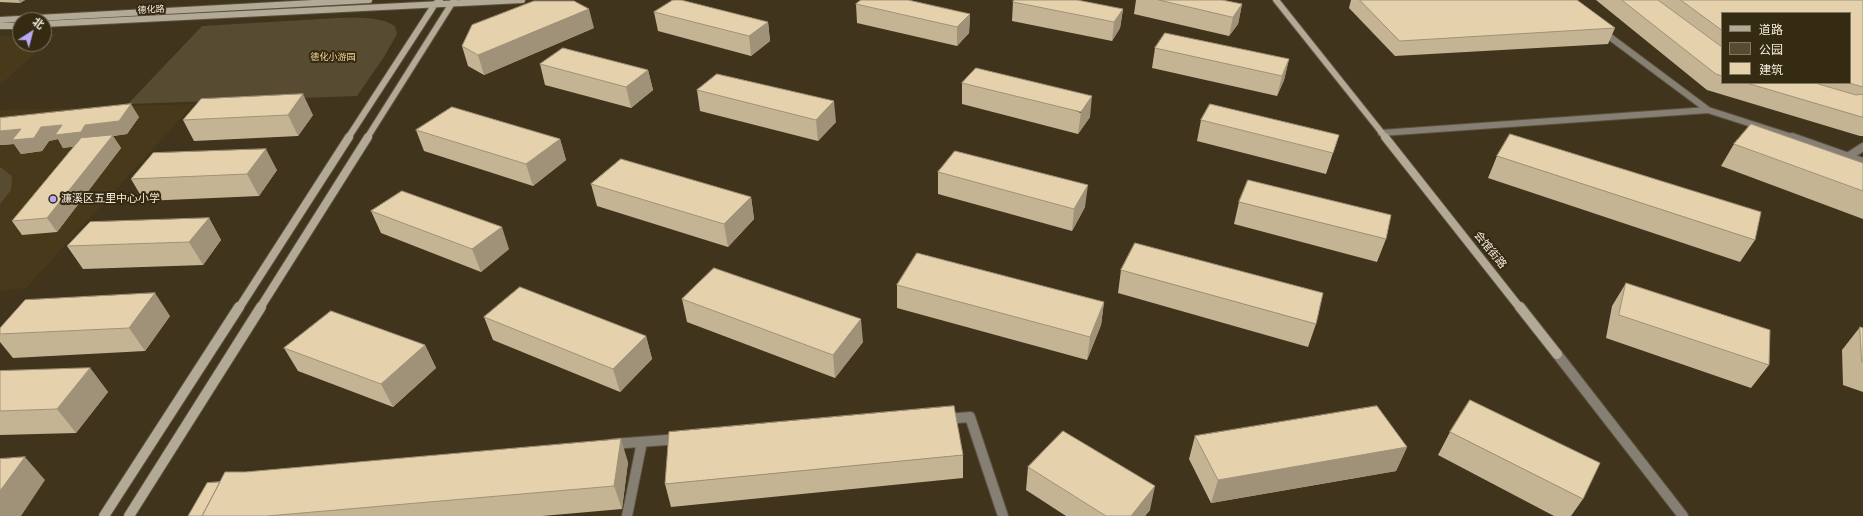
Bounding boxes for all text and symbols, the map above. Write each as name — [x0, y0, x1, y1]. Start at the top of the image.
street label: 德化路 — [137, 4, 165, 16]
north arrow — [12, 12, 52, 52]
legend — [1721, 12, 1851, 84]
text: 北 — [30, 14, 47, 32]
text: 道路 — [1759, 22, 1783, 37]
text: 公园 — [1759, 42, 1783, 57]
park label: 德化小游园 — [311, 52, 355, 62]
text: 建筑 — [1759, 62, 1783, 77]
place label: 濂溪区五里中心小学 — [61, 192, 160, 206]
marker: 濂溪区五里中心小学 — [48, 194, 58, 204]
street label: 会馆街路 — [1471, 229, 1509, 271]

